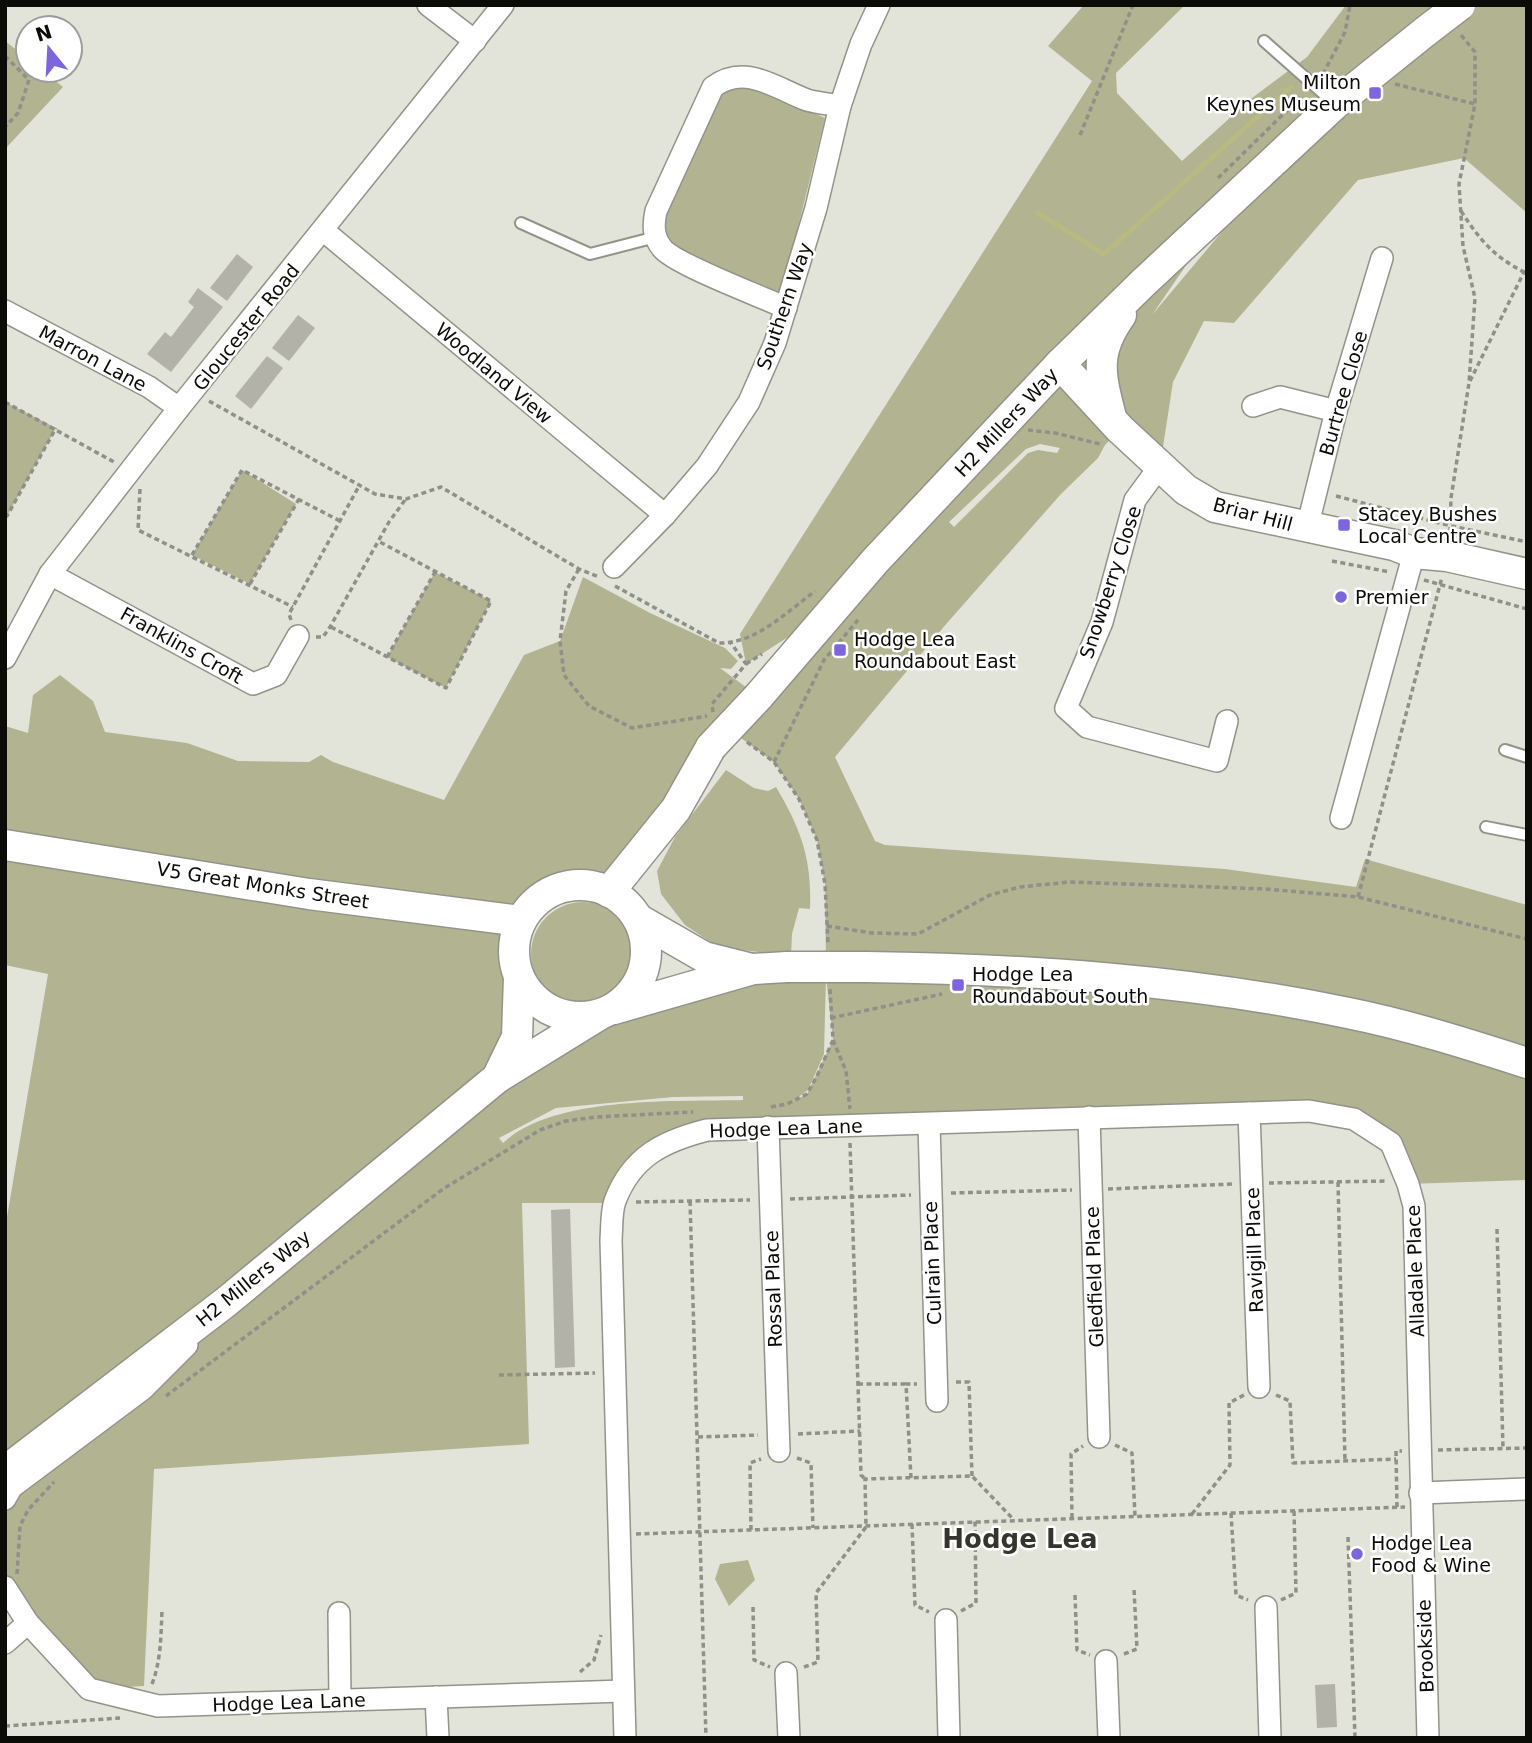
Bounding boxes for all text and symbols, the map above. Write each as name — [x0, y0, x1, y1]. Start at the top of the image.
north arrow — [14, 14, 84, 84]
text: N — [33, 20, 55, 46]
place label: Milton Keynes Museum — [1206, 71, 1361, 115]
marker: Milton Keynes Museum — [1367, 85, 1383, 101]
street label: Southern Way — [752, 240, 816, 372]
street label: Gloucester Road — [188, 259, 304, 395]
street label: Woodland View — [431, 318, 557, 428]
street label: Marron Lane — [35, 320, 151, 396]
street label: Burtree Close — [1315, 328, 1371, 458]
street label: H2 Millers Way — [950, 363, 1062, 481]
street label: Briar Hill — [1211, 493, 1295, 535]
street label: Snowberry Close — [1075, 503, 1145, 661]
place label: Stacey Bushes Local Centre — [1358, 503, 1497, 547]
marker: Stacey Bushes Local Centre — [1336, 517, 1352, 533]
place label: Premier — [1355, 586, 1429, 608]
marker: Premier — [1333, 589, 1349, 605]
street label: Franklins Croft — [117, 602, 247, 688]
place label: Hodge Lea Roundabout East — [854, 628, 1016, 672]
marker: Hodge Lea Roundabout East — [832, 642, 848, 658]
street label: V5 Great Monks Street — [155, 857, 371, 913]
place label: Hodge Lea Roundabout South — [972, 963, 1148, 1007]
marker: Hodge Lea Roundabout South — [950, 977, 966, 993]
street label: Hodge Lea Lane — [709, 1114, 863, 1142]
street label: Ravigill Place — [1241, 1187, 1267, 1313]
street label: Culrain Place — [919, 1201, 945, 1325]
street label: Alladale Place — [1402, 1204, 1428, 1338]
street label: Gledfield Place — [1081, 1206, 1107, 1348]
street label: H2 Millers Way — [191, 1225, 315, 1331]
street label: Rossal Place — [760, 1230, 786, 1348]
district label: Hodge Lea — [942, 1524, 1098, 1554]
place label: Hodge Lea Food & Wine — [1371, 1532, 1491, 1576]
marker: Hodge Lea Food & Wine — [1349, 1546, 1365, 1562]
street label: Brookside — [1412, 1599, 1438, 1693]
street label: Hodge Lea Lane — [212, 1688, 366, 1716]

